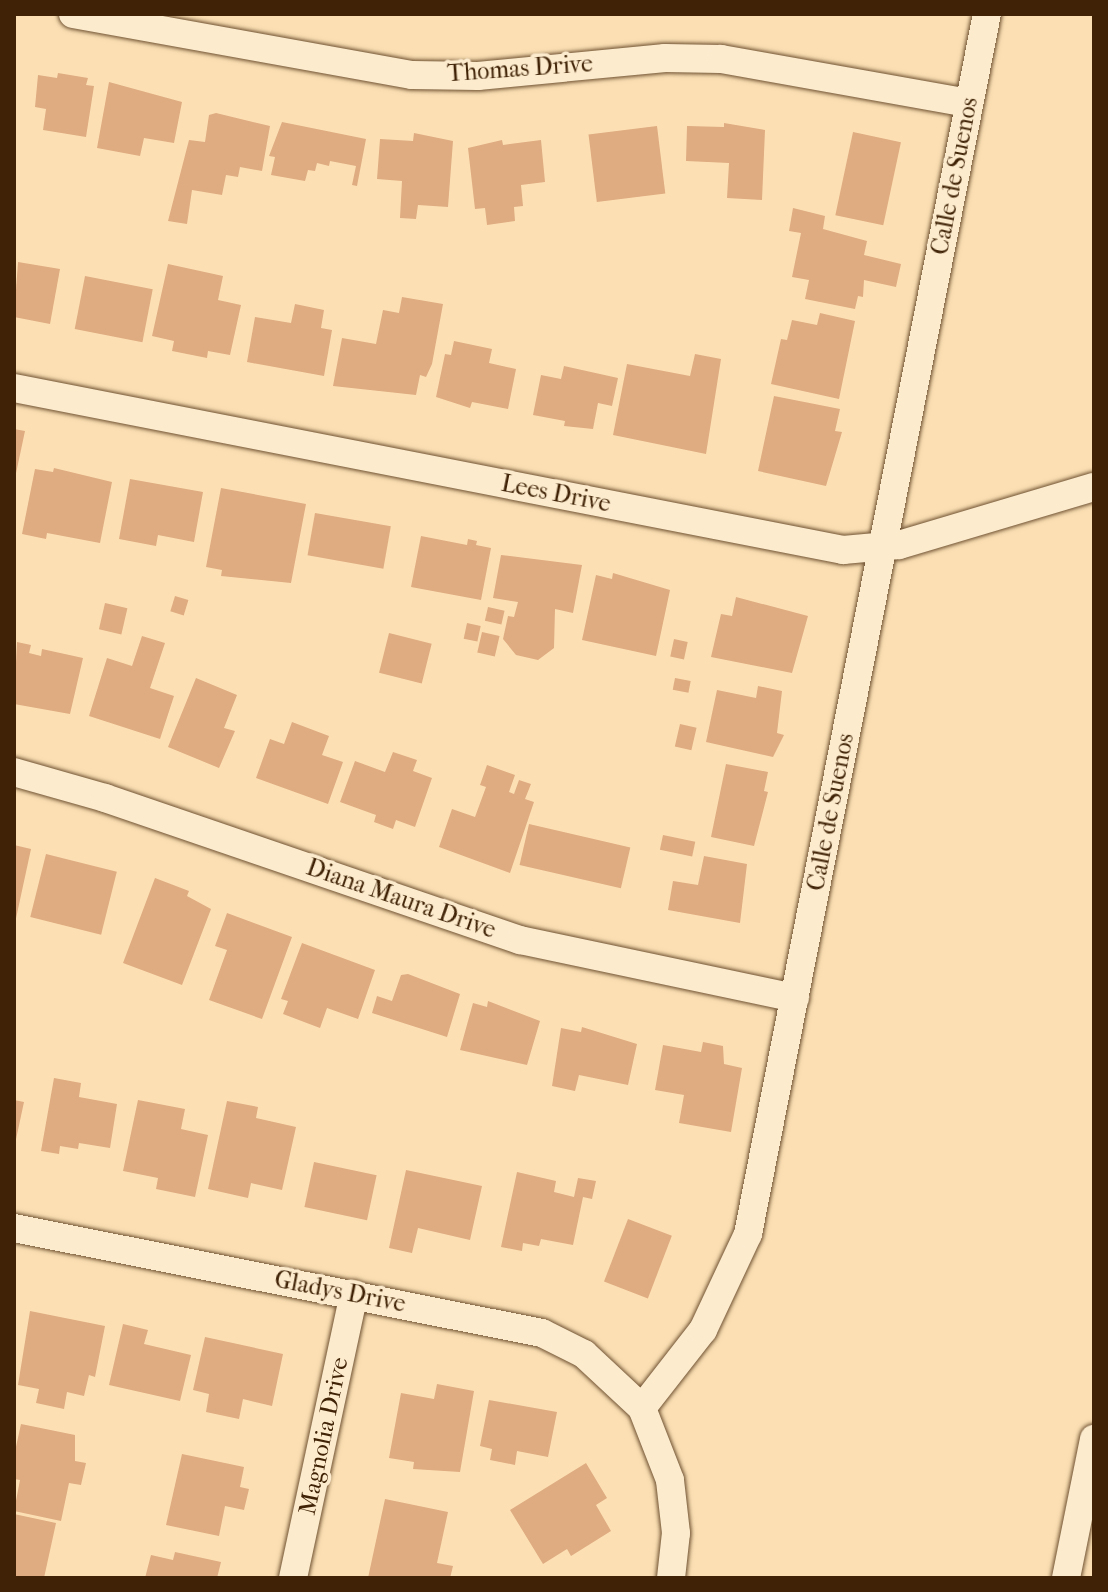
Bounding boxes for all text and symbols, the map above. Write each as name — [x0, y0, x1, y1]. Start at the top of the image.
street label: Thomas Drive — [446, 50, 594, 88]
street label: Calle de Suenos — [926, 95, 984, 257]
street label: Lees Drive — [499, 469, 613, 519]
street label: Calle de Suenos — [802, 731, 860, 893]
street label: Diana Maura Drive — [303, 853, 499, 945]
street label: Gladys Drive — [272, 1265, 408, 1319]
street label: Magnolia Drive — [293, 1355, 355, 1517]

